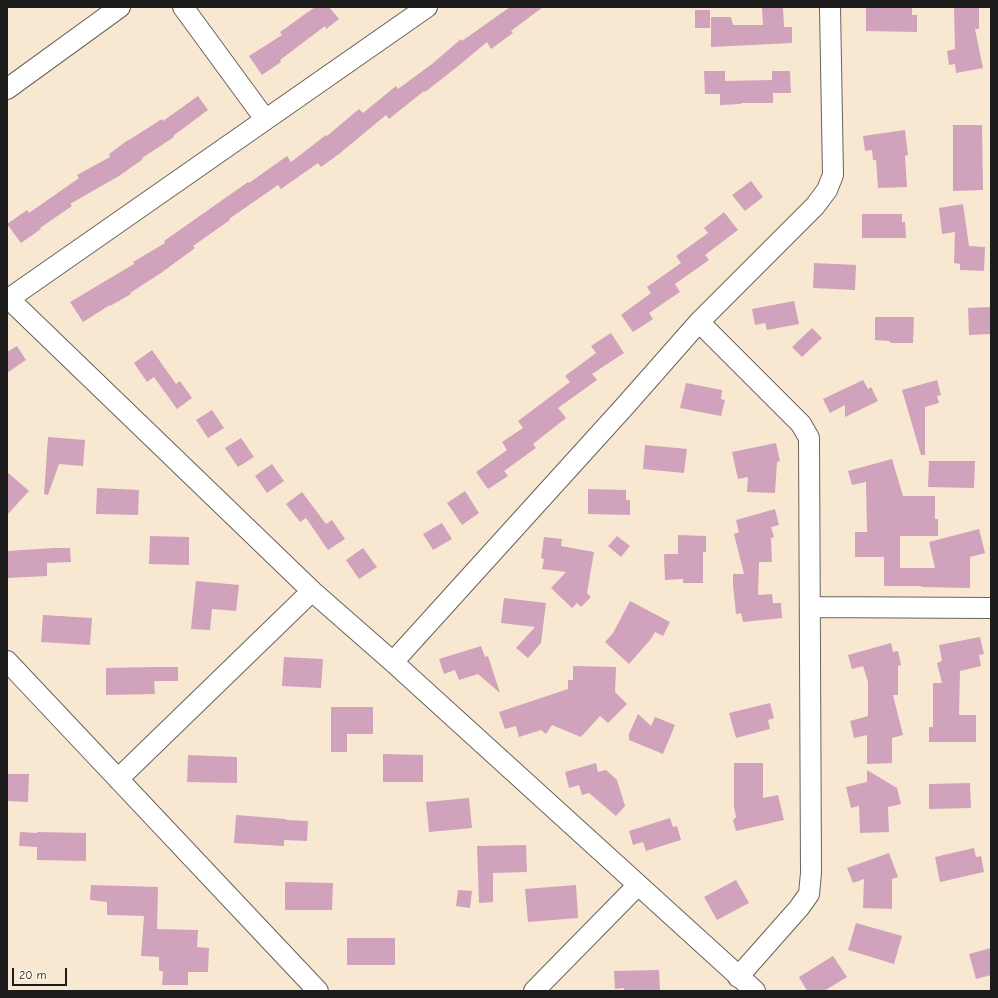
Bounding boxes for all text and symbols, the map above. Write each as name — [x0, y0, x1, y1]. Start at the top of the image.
scale bar — [14, 960, 69, 986]
text: 20 m — [19, 968, 47, 982]

